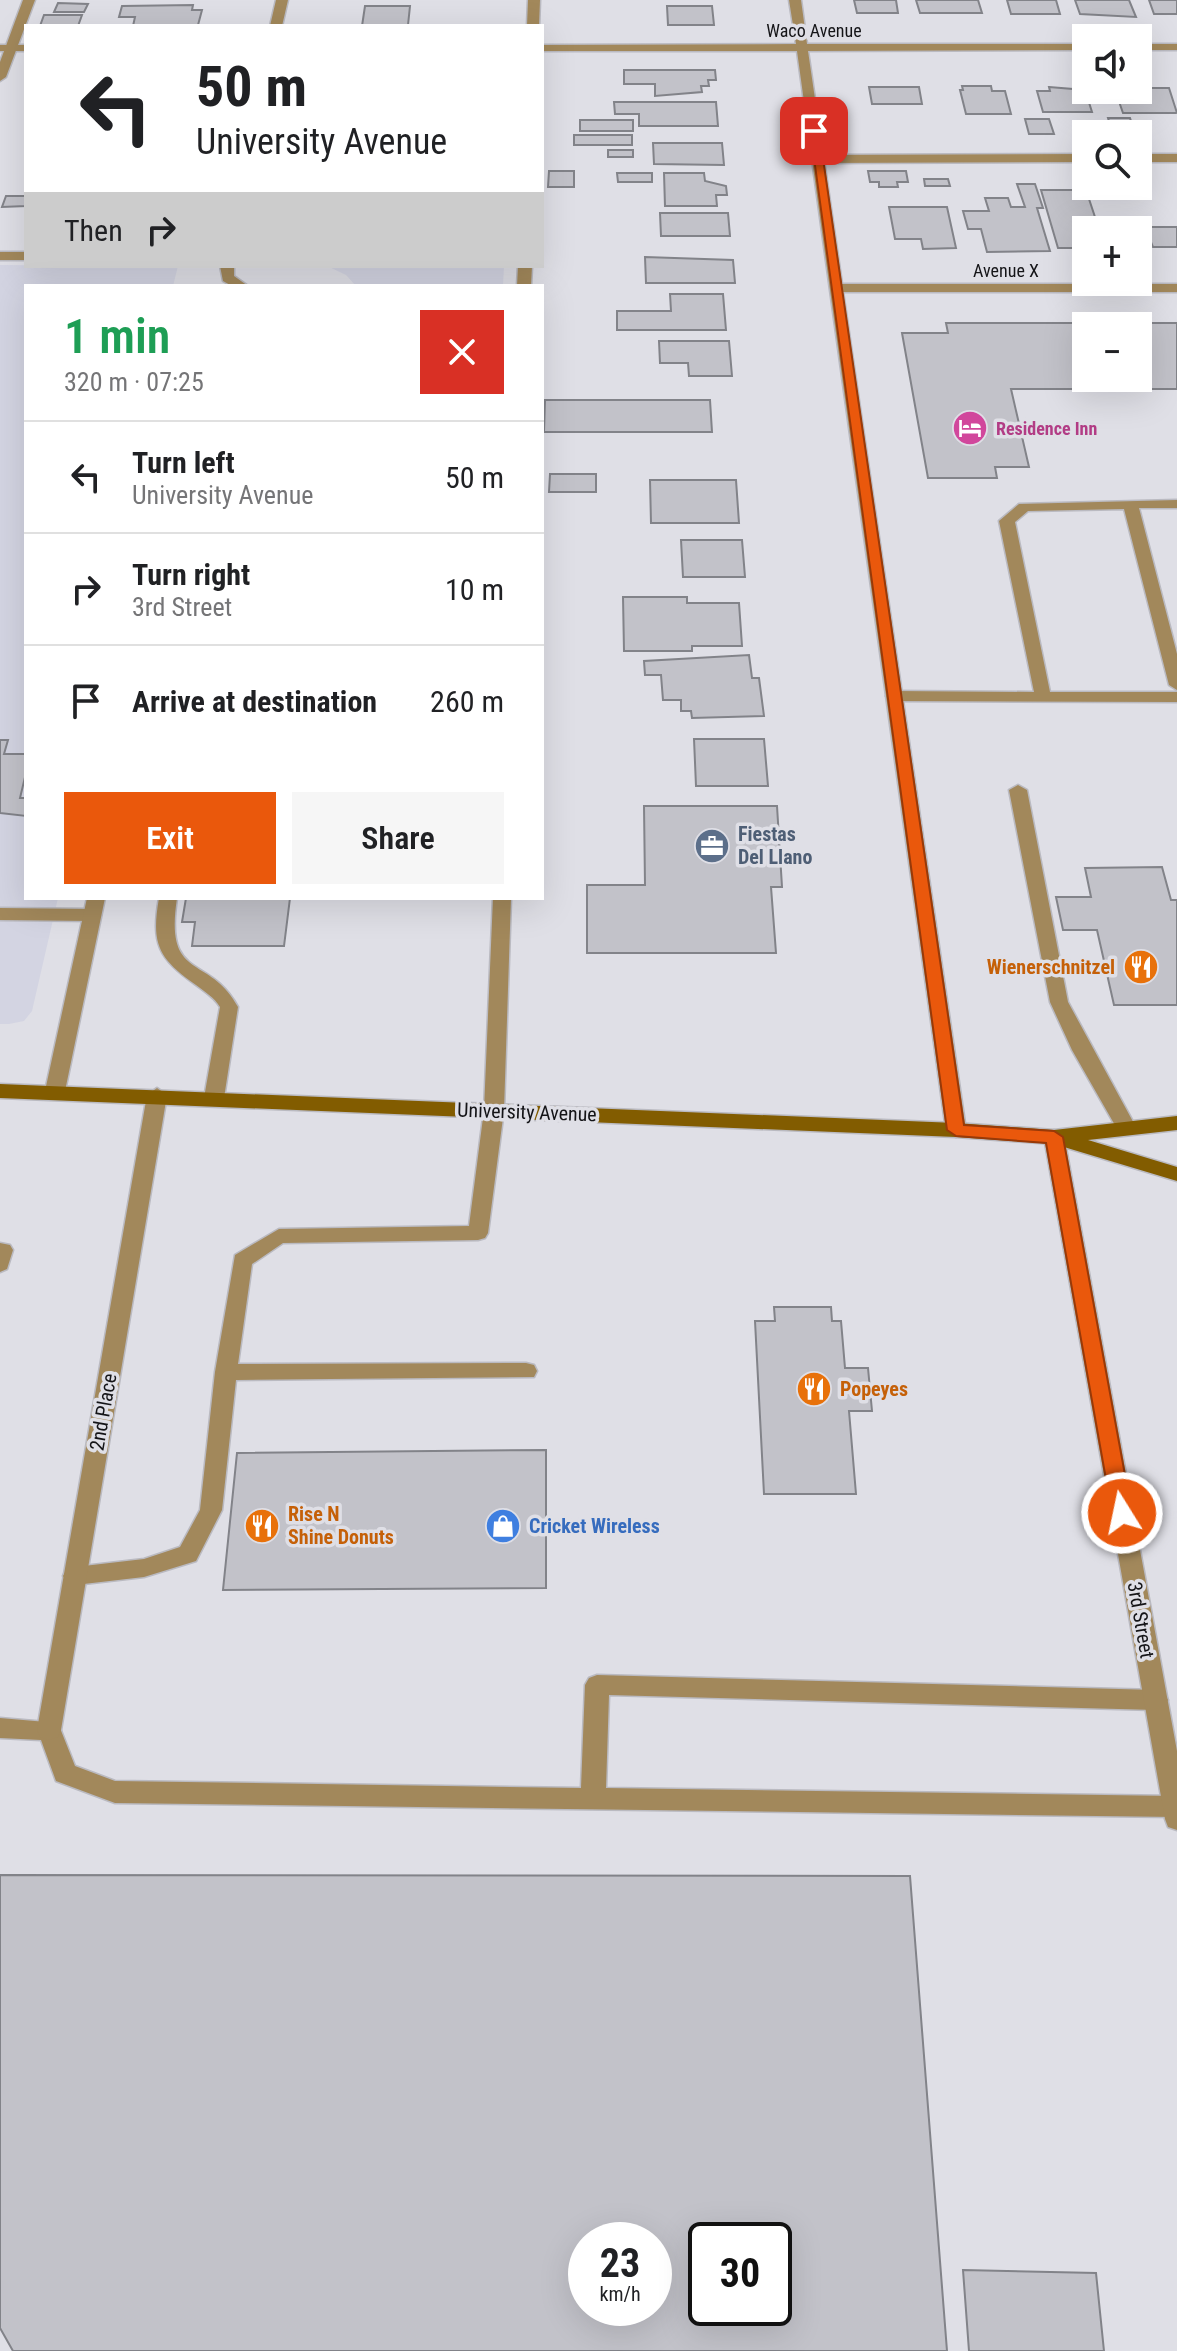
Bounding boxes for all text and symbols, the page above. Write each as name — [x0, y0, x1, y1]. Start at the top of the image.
street label: Waco Avenue — [766, 20, 862, 41]
map controls — [1072, 24, 1152, 392]
button: sound — [1072, 24, 1152, 104]
text: 50 m — [196, 54, 307, 120]
icon: left — [64, 56, 168, 160]
pin — [780, 97, 848, 165]
icon: arrive — [792, 109, 836, 153]
button: search — [1072, 120, 1152, 200]
text: University Avenue — [196, 121, 447, 163]
icon: right — [139, 208, 183, 252]
text: Then — [64, 213, 123, 248]
button: + — [1072, 216, 1152, 296]
street label: Avenue X — [973, 260, 1039, 281]
text: 1 min — [64, 308, 170, 365]
button: close — [420, 310, 504, 394]
button: − — [1072, 312, 1152, 392]
text: 320 m · 07:25 — [64, 367, 204, 397]
hotel icon: Residence Inn — [951, 409, 989, 447]
place label: Residence Inn — [996, 418, 1097, 439]
text: Turn left — [132, 445, 235, 480]
icon: left — [64, 455, 108, 499]
text: 50 m — [445, 460, 504, 495]
text: University Avenue — [132, 480, 313, 510]
text: Turn right — [132, 557, 250, 592]
icon: right — [64, 567, 108, 611]
text: 10 m — [445, 572, 504, 607]
text: 3rd Street — [132, 592, 232, 622]
icon: arrive — [64, 679, 108, 723]
text: Arrive at destination — [132, 684, 377, 719]
text: 260 m — [430, 684, 504, 719]
button: Exit — [64, 792, 276, 884]
button: Share — [292, 792, 504, 884]
place label: Fiestas Del Llano — [738, 822, 812, 869]
office icon: Fiestas Del Llano — [693, 827, 731, 865]
restaurant icon: Wienerschnitzel — [1122, 948, 1160, 986]
place label: Wienerschnitzel — [987, 955, 1115, 979]
street label: University Avenue — [457, 1098, 597, 1126]
restaurant icon: Popeyes — [795, 1370, 833, 1408]
street label: 2nd Place — [84, 1372, 122, 1452]
place label: Popeyes — [840, 1377, 908, 1401]
position arrow — [1080, 1471, 1164, 1555]
place label: Rise N Shine Donuts — [288, 1502, 394, 1549]
restaurant icon: Rise N Shine Donuts — [243, 1507, 281, 1545]
shop icon: Cricket Wireless — [484, 1507, 522, 1545]
place label: Cricket Wireless — [529, 1514, 660, 1538]
street label: 3rd Street — [1122, 1580, 1160, 1660]
speed limit sign: 30 — [688, 2222, 792, 2326]
text: 23 — [600, 2240, 640, 2287]
text: km/h — [599, 2282, 641, 2306]

